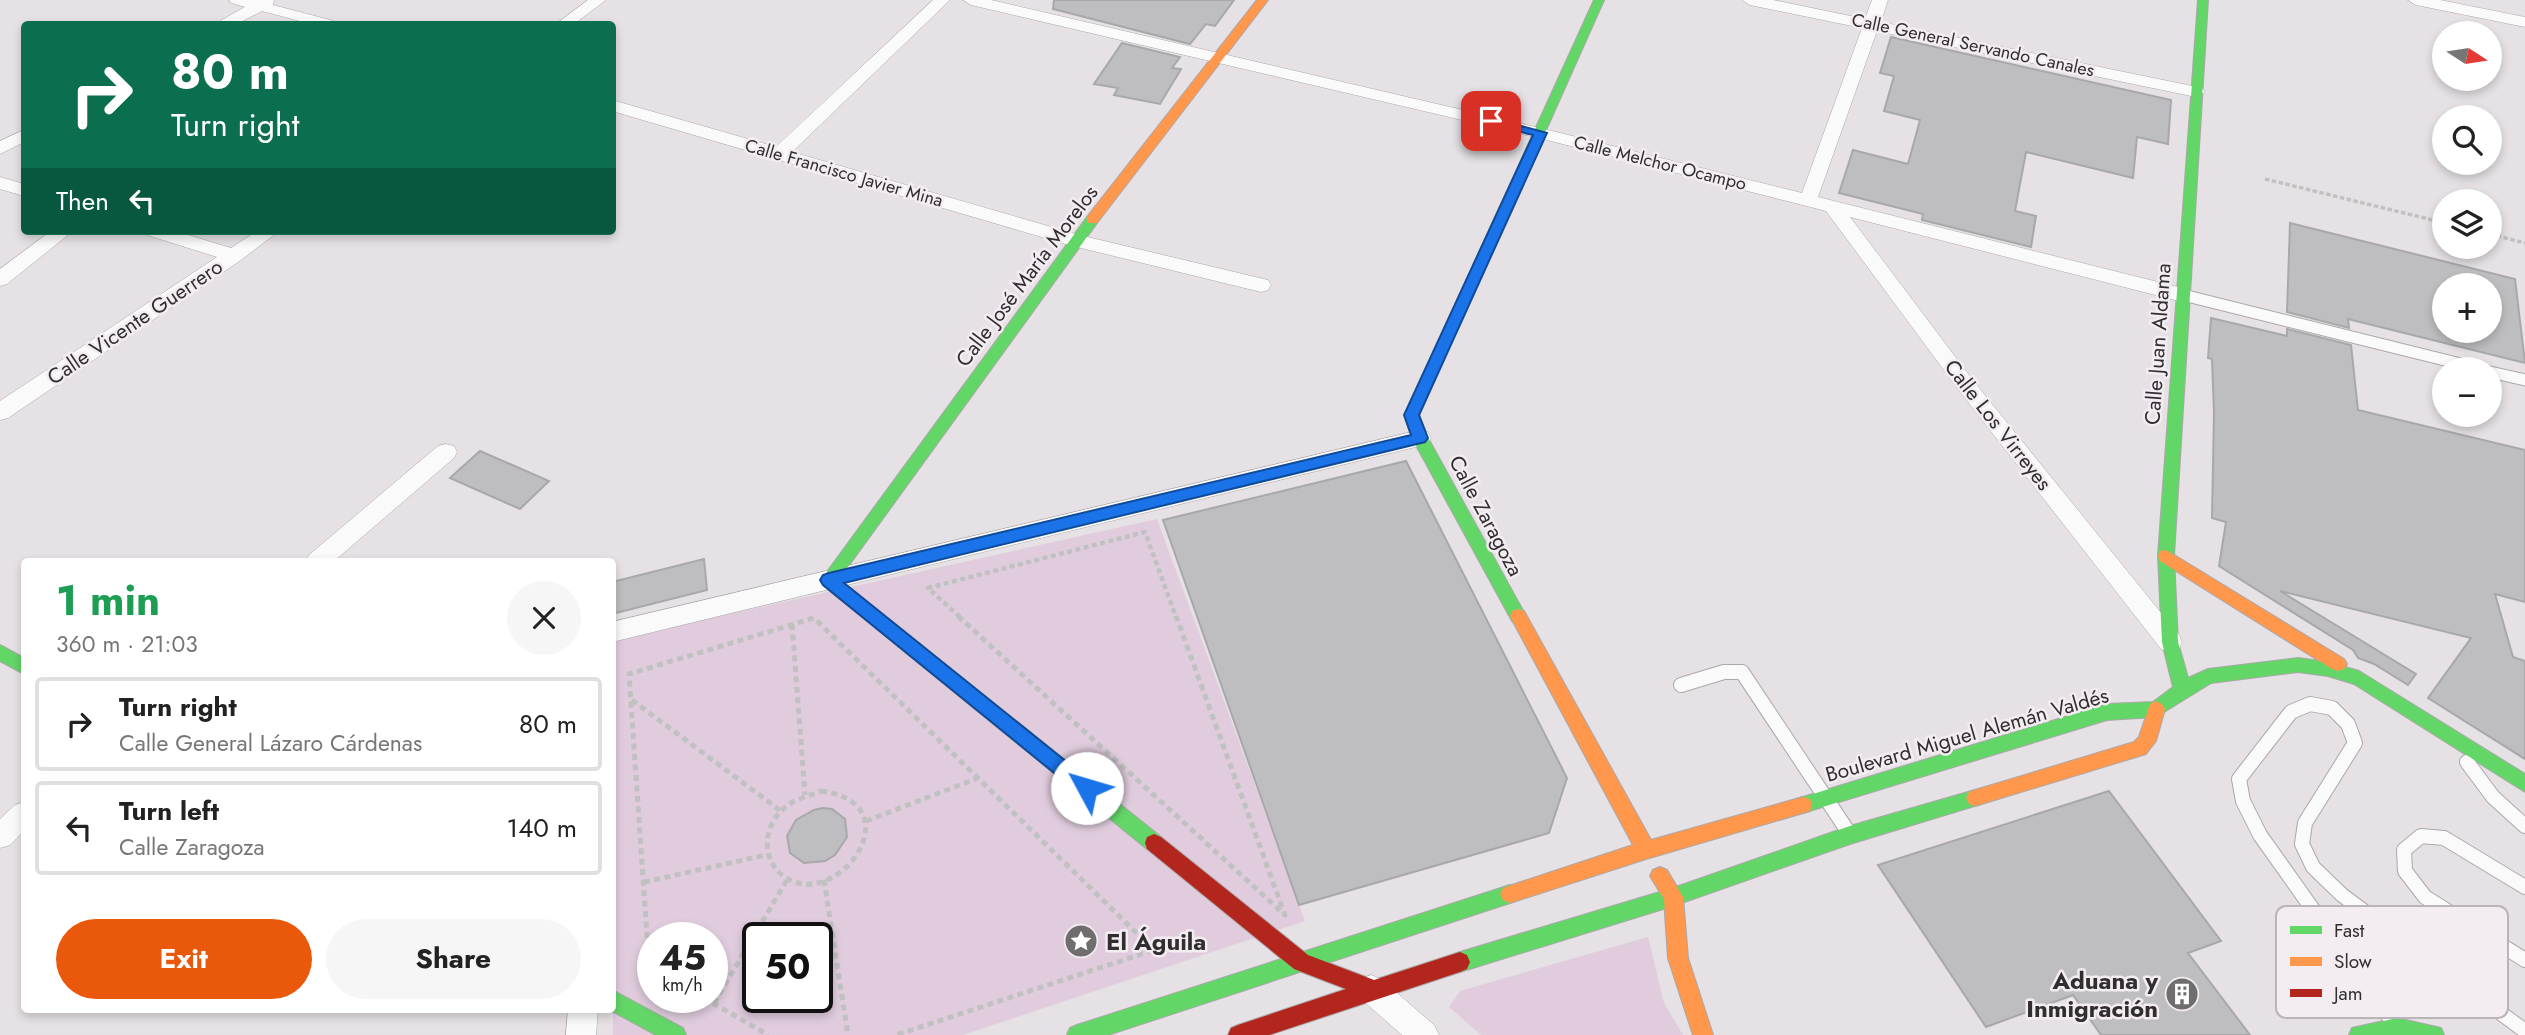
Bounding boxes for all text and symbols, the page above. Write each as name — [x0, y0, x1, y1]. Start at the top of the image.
street label: Calle General Servando Canales — [1849, 7, 2097, 83]
north arrow — [2432, 21, 2502, 91]
map controls — [2432, 21, 2502, 427]
text: 80 m — [171, 37, 289, 107]
icon: right — [56, 49, 147, 140]
pin — [1461, 91, 1521, 151]
text: Turn right — [171, 102, 300, 148]
icon: arrive — [1472, 102, 1510, 140]
button: search — [2432, 105, 2502, 175]
street label: Calle Melchor Ocampo — [1571, 129, 1749, 197]
street label: Calle Francisco Javier Mina — [742, 132, 946, 214]
street label: Calle José María Morelos — [949, 179, 1105, 373]
text: Then — [56, 182, 109, 220]
icon: left — [123, 182, 161, 220]
button: layers — [2432, 189, 2502, 259]
street label: Calle Vicente Guerrero — [41, 252, 229, 392]
street label: Calle Juan Aldama — [2137, 262, 2179, 426]
button: + — [2432, 273, 2502, 343]
street label: Calle Los Virreyes — [1937, 353, 2059, 497]
button: − — [2432, 357, 2502, 427]
street label: Calle Zaragoza — [1442, 450, 1530, 582]
text: 1 min — [56, 570, 160, 631]
button: close — [507, 581, 581, 655]
text: 360 m · 21:03 — [56, 627, 198, 661]
street label: Boulevard Miguel Alemán Valdés — [1822, 680, 2112, 790]
text: Turn right — [119, 688, 237, 726]
icon: right — [60, 705, 98, 743]
text: 80 m — [519, 705, 577, 743]
text: Calle General Lázaro Cárdenas — [119, 726, 422, 760]
position arrow — [1050, 751, 1124, 825]
text: Turn left — [119, 792, 219, 830]
icon: left — [60, 809, 98, 847]
text: 140 m — [506, 809, 577, 847]
text: Calle Zaragoza — [119, 830, 265, 864]
legend — [2276, 906, 2508, 1018]
text: Fast — [2334, 917, 2365, 944]
button: Exit — [56, 919, 312, 999]
button: Share — [326, 919, 581, 999]
speed limit sign: 50 — [742, 922, 833, 1013]
place icon: El Águila — [1062, 922, 1100, 960]
place label: El Águila — [1106, 924, 1206, 959]
text: 45 — [659, 933, 706, 983]
text: Slow — [2334, 948, 2372, 975]
place label: Aduana y Inmigración — [2026, 963, 2158, 1026]
text: km/h — [662, 972, 703, 998]
building icon: Aduana y Inmigración — [2163, 975, 2201, 1013]
text: Jam — [2331, 980, 2363, 1007]

